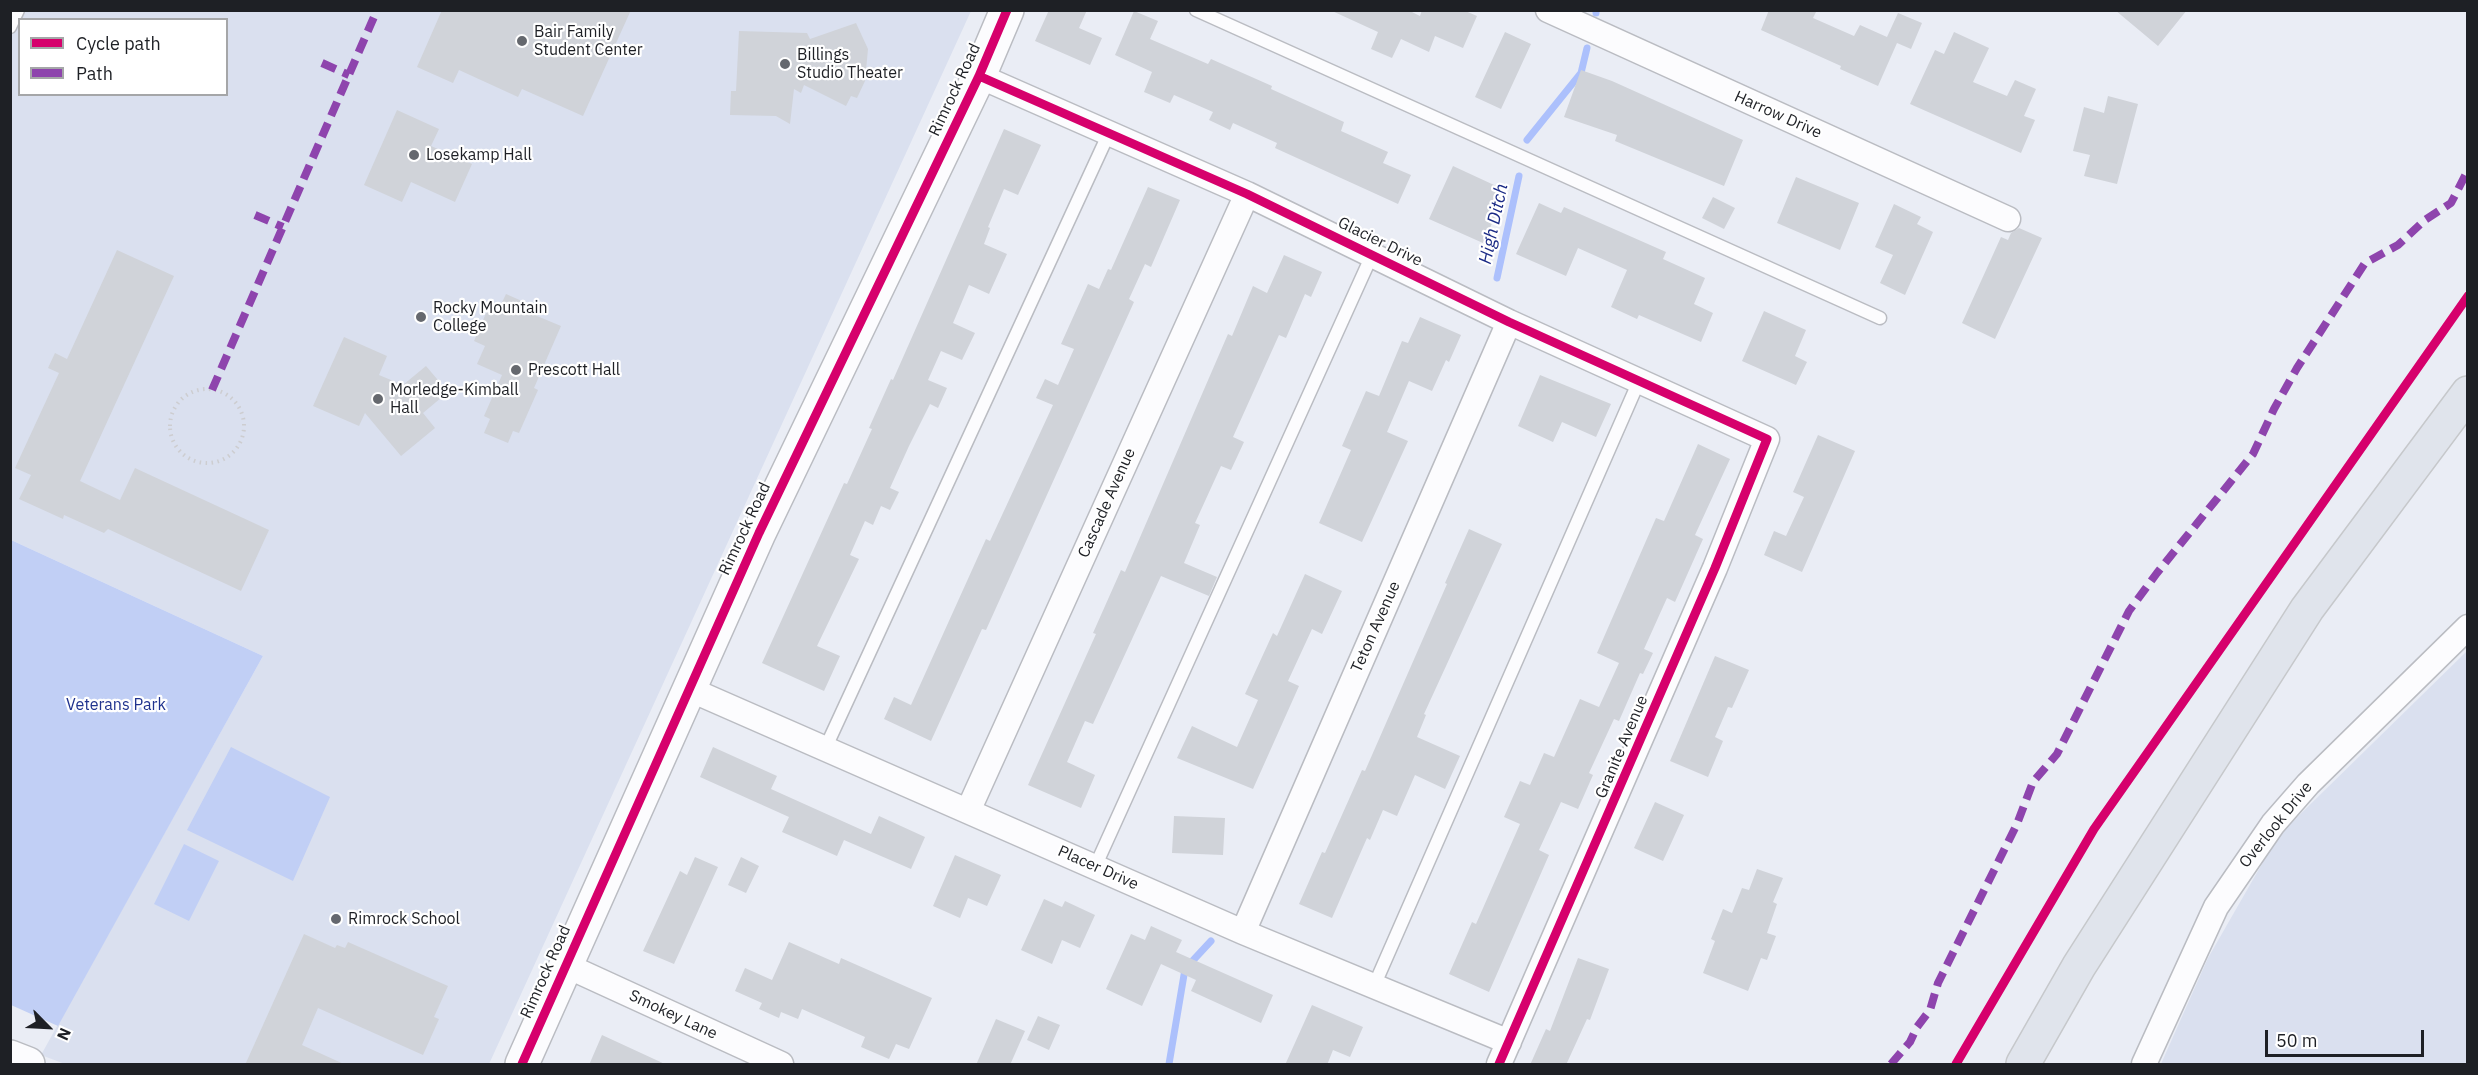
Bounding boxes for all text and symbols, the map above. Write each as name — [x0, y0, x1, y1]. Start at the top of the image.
legend — [18, 18, 228, 96]
place label: Bair Family Student Center — [534, 22, 643, 60]
text: Cycle path — [76, 32, 161, 55]
marker: Bair Family Student Center — [515, 34, 529, 48]
street label: Rimrock Road — [925, 41, 985, 139]
place label: Billings Studio Theater — [797, 45, 903, 83]
marker: Billings Studio Theater — [778, 57, 792, 71]
text: Path — [76, 62, 113, 85]
street label: Harrow Drive — [1731, 87, 1825, 143]
place label: Losekamp Hall — [426, 145, 532, 165]
marker: Losekamp Hall — [407, 148, 421, 162]
water label: High Ditch — [1475, 182, 1513, 266]
street label: Glacier Drive — [1335, 213, 1425, 271]
place label: Rocky Mountain College — [433, 298, 548, 336]
marker: Rocky Mountain College — [414, 310, 428, 324]
place label: Prescott Hall — [528, 360, 620, 380]
marker: Prescott Hall — [509, 363, 523, 377]
place label: Morledge-Kimball Hall — [390, 380, 518, 418]
marker: Morledge-Kimball Hall — [371, 392, 385, 406]
street label: Cascade Avenue — [1074, 445, 1140, 561]
street label: Rimrock Road — [715, 480, 775, 578]
street label: Teton Avenue — [1347, 578, 1405, 676]
street label: Granite Avenue — [1592, 693, 1652, 801]
park label: Veterans Park — [66, 695, 166, 715]
street label: Overlook Drive — [2235, 778, 2317, 872]
street label: Placer Drive — [1055, 842, 1141, 894]
place label: Rimrock School — [348, 909, 460, 929]
marker: Rimrock School — [329, 912, 343, 926]
street label: Rimrock Road — [517, 922, 575, 1022]
street label: Smokey Lane — [626, 986, 720, 1044]
north arrow — [18, 997, 78, 1057]
scale bar — [2268, 1018, 2427, 1056]
text: N — [53, 1025, 76, 1044]
text: 50 m — [2276, 1029, 2318, 1052]

